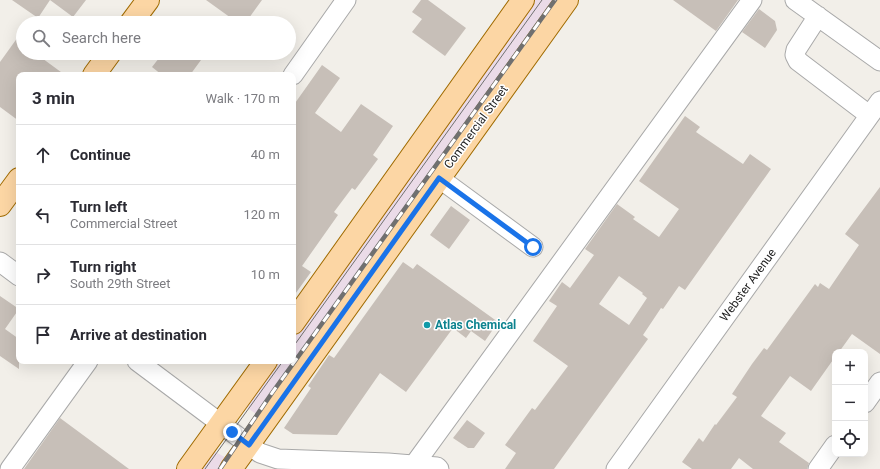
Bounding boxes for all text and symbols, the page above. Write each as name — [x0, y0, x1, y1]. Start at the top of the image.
search box — [16, 16, 296, 60]
icon: search — [30, 27, 52, 49]
text: Search here — [62, 29, 141, 47]
street label: Commercial Street — [441, 83, 511, 171]
text: 3 min — [32, 88, 75, 108]
text: Walk · 170 m — [205, 91, 280, 106]
icon: ahead — [32, 144, 54, 166]
text: Continue — [70, 146, 131, 164]
text: 40 m — [251, 147, 280, 162]
text: Turn left — [70, 198, 127, 216]
icon: left — [32, 204, 54, 226]
text: 120 m — [243, 207, 280, 222]
text: Commercial Street — [70, 216, 178, 231]
route start — [524, 238, 542, 256]
street label: Webster Avenue — [717, 246, 779, 324]
text: Turn right — [70, 258, 136, 276]
icon: right — [32, 264, 54, 286]
text: 10 m — [251, 267, 280, 282]
text: South 29th Street — [70, 276, 170, 291]
place label: Atlas Chemical — [435, 318, 516, 332]
marker: Atlas Chemical — [422, 320, 432, 330]
icon: arrive — [32, 324, 54, 346]
text: Arrive at destination — [70, 326, 207, 344]
map controls — [832, 349, 868, 457]
button: + — [832, 349, 868, 385]
button: − — [832, 385, 868, 421]
button: locate — [832, 421, 868, 457]
route end — [223, 423, 241, 441]

